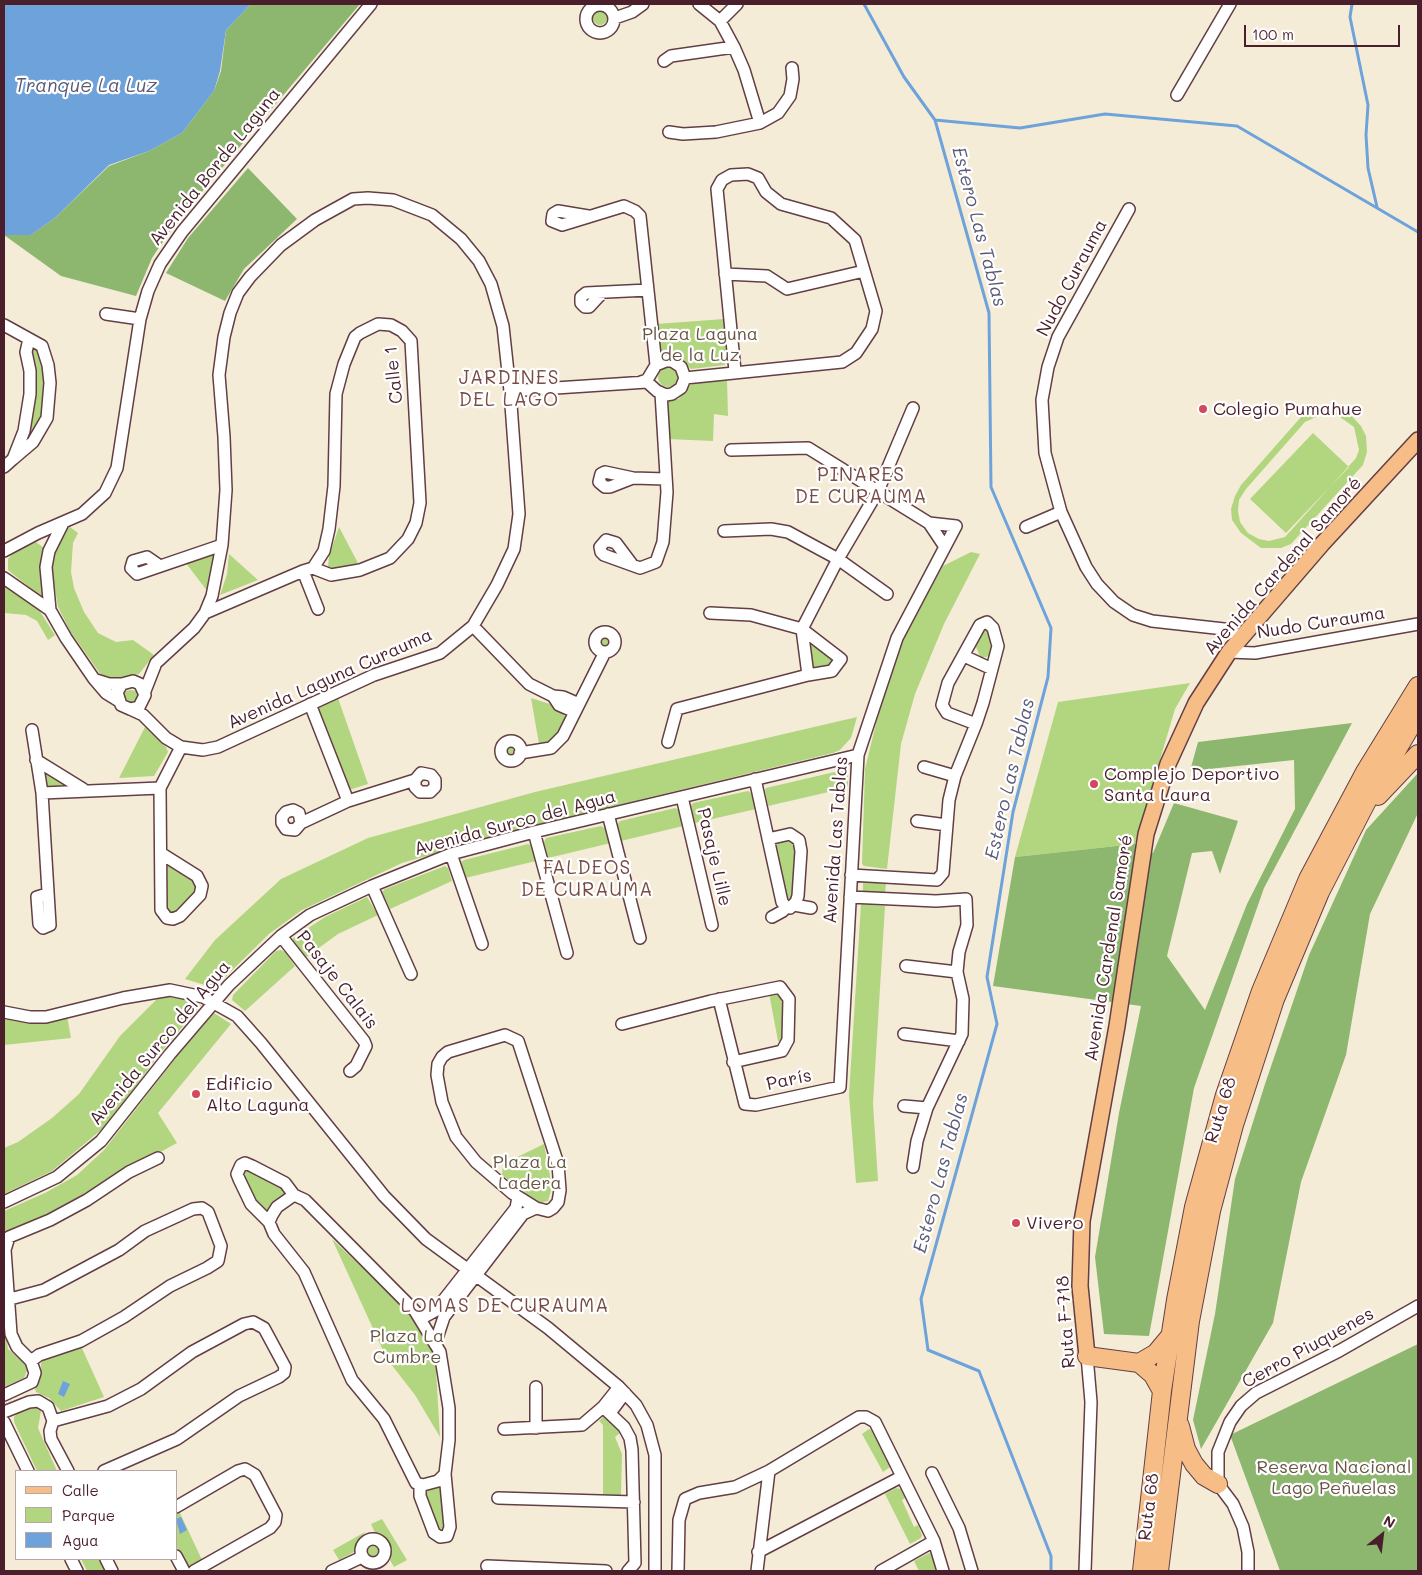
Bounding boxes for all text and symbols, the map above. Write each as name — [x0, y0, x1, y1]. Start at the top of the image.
scale bar — [1247, 15, 1403, 47]
text: 100 m — [1252, 24, 1294, 44]
water label: Tranque La Luz — [15, 75, 157, 97]
street label: Avenida Borde Laguna — [145, 84, 285, 250]
water label: Estero Las Tablas — [947, 145, 1011, 309]
street label: Nudo Curauma — [1032, 216, 1112, 340]
park label: Plaza Laguna de la Luz — [642, 323, 758, 366]
street label: Calle 1 — [380, 345, 408, 405]
district label: JARDINES DEL LAGO — [458, 367, 560, 411]
place label: Colegio Pumahue — [1213, 398, 1362, 420]
marker: Colegio Pumahue — [1197, 403, 1209, 415]
district label: PINARES DE CURAUMA — [793, 464, 929, 508]
street label: Avenida Cardenal Samoré — [1200, 473, 1366, 659]
street label: Nudo Curauma — [1255, 602, 1387, 644]
street label: Avenida Laguna Curauma — [224, 624, 436, 734]
water label: Estero Las Tablas — [980, 696, 1040, 862]
street label: Avenida Las Tablas — [819, 756, 853, 924]
place label: Complejo Deportivo Santa Laura — [1104, 763, 1279, 806]
marker: Complejo Deportivo Santa Laura — [1088, 778, 1100, 790]
street label: Avenida Surco del Agua — [412, 786, 618, 860]
street label: Pasaje Lille — [692, 806, 736, 908]
street label: Avenida Cardenal Samoré — [1080, 833, 1138, 1063]
district label: FALDEOS DE CURAUMA — [519, 857, 655, 901]
street label: Pasaje Calais — [292, 926, 382, 1034]
street label: Avenida Surco del Agua — [85, 956, 235, 1130]
street label: París — [764, 1065, 814, 1095]
place label: Edificio Alto Laguna — [206, 1073, 309, 1116]
street label: Ruta 68 — [1201, 1074, 1241, 1146]
marker: Edificio Alto Laguna — [190, 1088, 202, 1100]
water label: Estero Las Tablas — [909, 1091, 973, 1255]
park label: Plaza La Ladera — [493, 1151, 567, 1194]
place label: Vivero — [1026, 1212, 1083, 1234]
marker: Vivero — [1010, 1217, 1022, 1229]
street label: Ruta F-718 — [1052, 1275, 1080, 1369]
district label: LOMAS DE CURAUMA — [399, 1295, 611, 1317]
street label: Cerro Piuquenes — [1238, 1303, 1378, 1393]
park label: Plaza La Cumbre — [370, 1325, 444, 1368]
park label: Reserva Nacional Lago Peñuelas — [1256, 1456, 1412, 1498]
legend — [15, 1470, 178, 1560]
street label: Ruta 68 — [1134, 1472, 1164, 1542]
text: Calle — [62, 1480, 99, 1500]
text: Parque — [62, 1505, 115, 1525]
north arrow — [1357, 1510, 1407, 1560]
text: N — [1380, 1511, 1399, 1532]
text: Agua — [62, 1530, 99, 1550]

